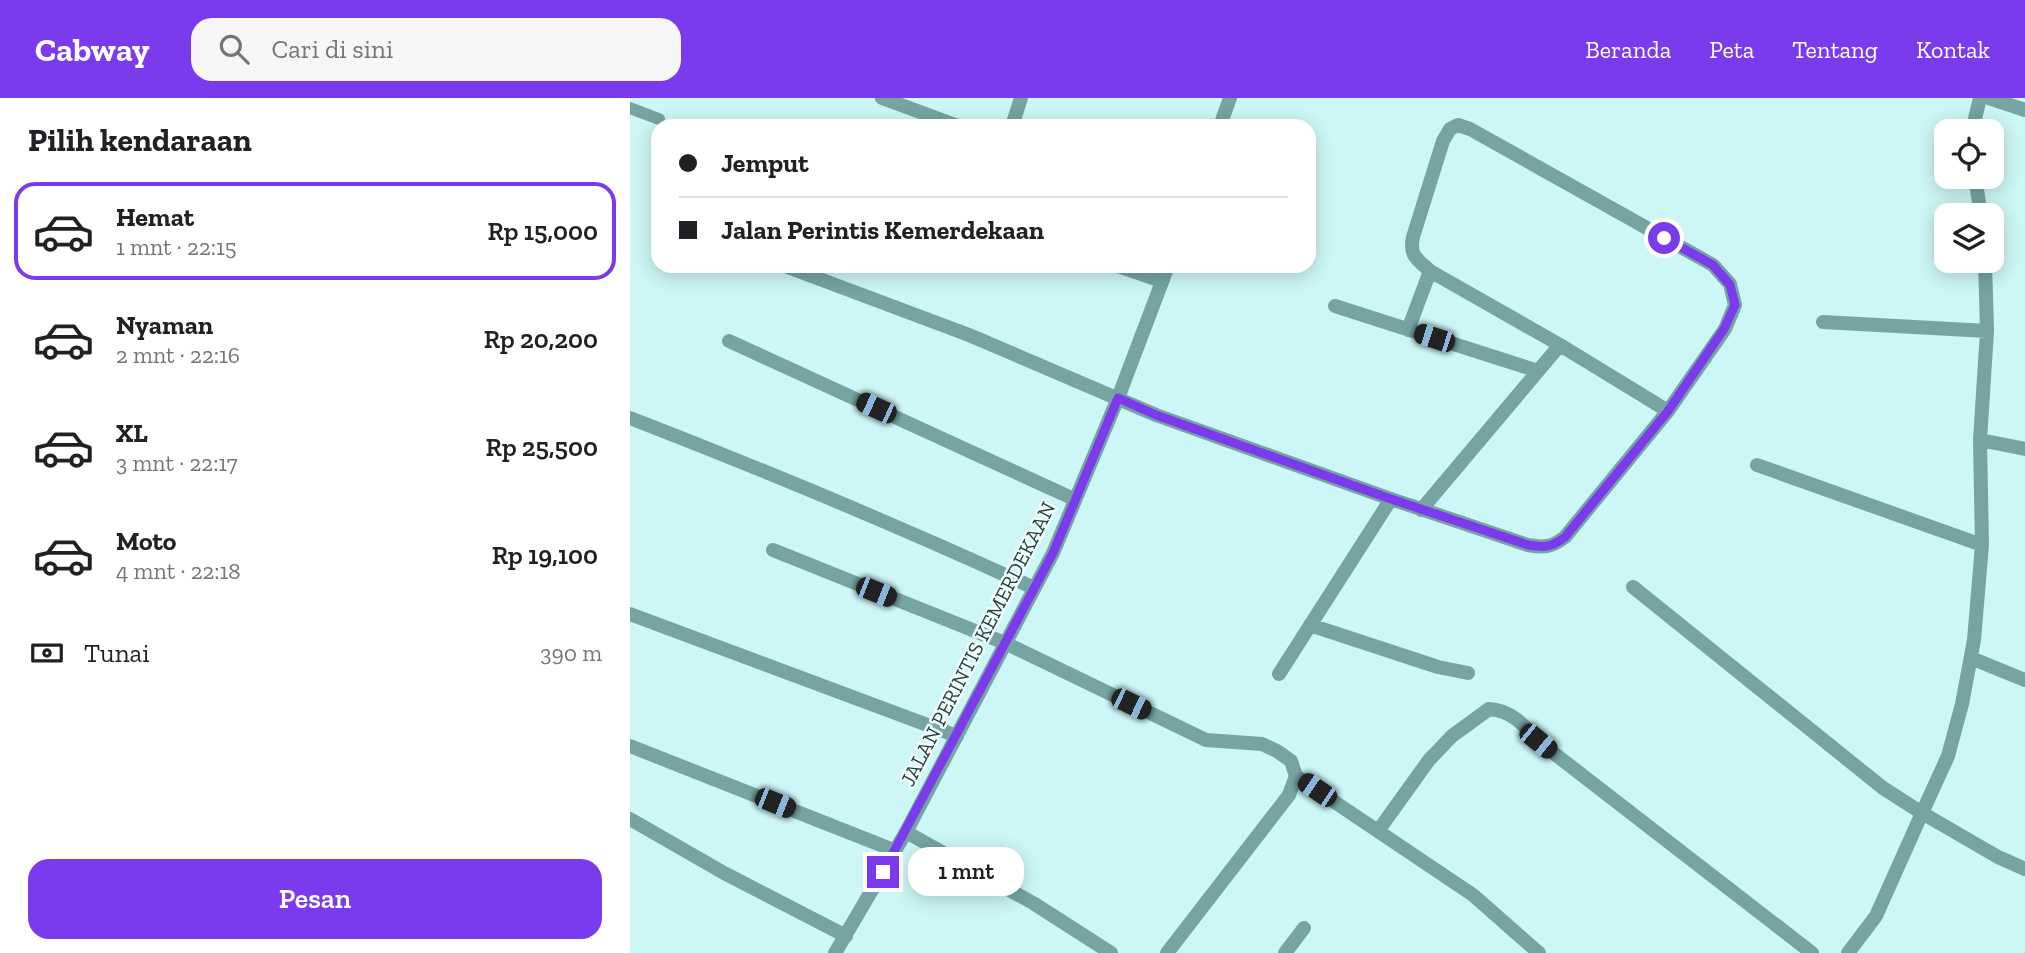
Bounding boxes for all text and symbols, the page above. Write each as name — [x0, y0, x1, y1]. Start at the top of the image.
search box — [191, 18, 681, 81]
text: Cabway — [35, 30, 149, 69]
icon: search — [215, 30, 253, 68]
text: Cari di sini — [271, 33, 393, 65]
text: Beranda — [1585, 35, 1671, 64]
text: Peta — [1709, 35, 1754, 64]
text: Tentang — [1792, 35, 1878, 64]
text: Kontak — [1916, 35, 1990, 64]
map controls — [1934, 119, 2004, 273]
button: locate — [1934, 119, 2004, 189]
text: Pilih kendaraan — [28, 121, 252, 159]
text: Jemput — [721, 147, 809, 179]
icon: car — [32, 200, 95, 263]
text: Hemat — [116, 201, 194, 233]
button: layers — [1934, 203, 2004, 273]
text: Jalan Perintis Kemerdekaan — [721, 214, 1044, 246]
text: Rp 15,000 — [487, 215, 598, 247]
route start — [1648, 222, 1680, 254]
text: 1 mnt · 22:15 — [116, 233, 237, 261]
icon: car — [32, 308, 95, 371]
text: Nyaman — [116, 309, 213, 341]
car — [1411, 322, 1458, 354]
text: Rp 20,200 — [484, 323, 598, 355]
text: 2 mnt · 22:16 — [116, 341, 240, 369]
car — [853, 390, 900, 426]
icon: car — [32, 416, 95, 479]
text: XL — [116, 417, 148, 449]
text: Rp 25,500 — [486, 431, 598, 463]
text: 3 mnt · 22:17 — [116, 449, 238, 477]
street label: JALAN PERINTIS KEMERDEKAAN — [895, 497, 1060, 790]
icon: car — [32, 524, 95, 587]
text: Moto — [116, 525, 176, 557]
text: Rp 19,100 — [492, 539, 598, 571]
text: 4 mnt · 22:18 — [116, 557, 241, 585]
car — [853, 574, 900, 610]
icon: cash — [28, 634, 66, 672]
text: Tunai — [84, 637, 149, 669]
text: 390 m — [540, 639, 602, 667]
car — [1108, 685, 1155, 723]
car — [1516, 720, 1561, 762]
car — [1294, 770, 1341, 810]
car — [752, 785, 799, 821]
callout: 1 mnt — [908, 848, 1023, 896]
route end — [867, 856, 899, 888]
text: 1 mnt — [938, 857, 994, 885]
button: Pesan — [28, 859, 602, 939]

